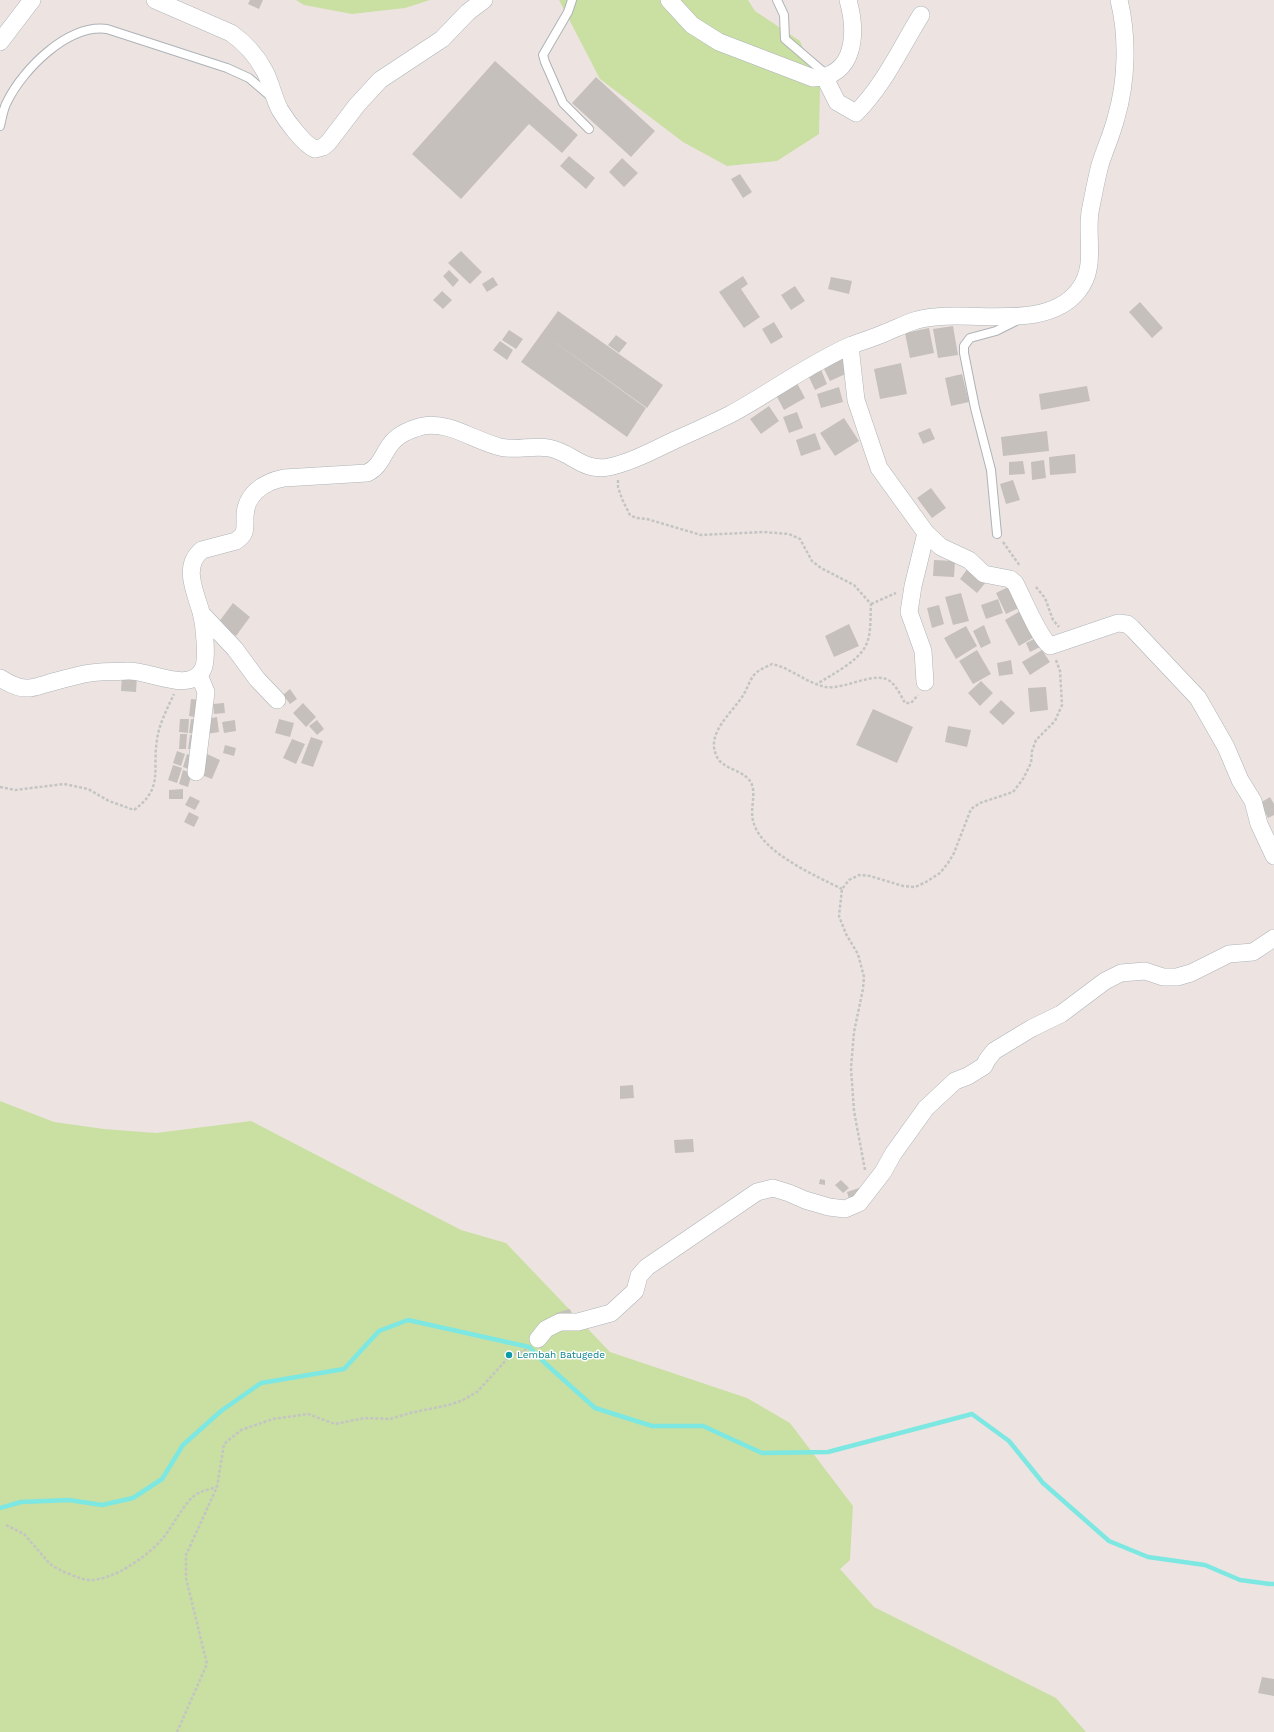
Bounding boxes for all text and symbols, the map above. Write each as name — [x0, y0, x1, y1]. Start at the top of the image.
place label: Lembah Batugede — [517, 1349, 605, 1361]
marker: Lembah Batugede — [504, 1350, 514, 1360]

